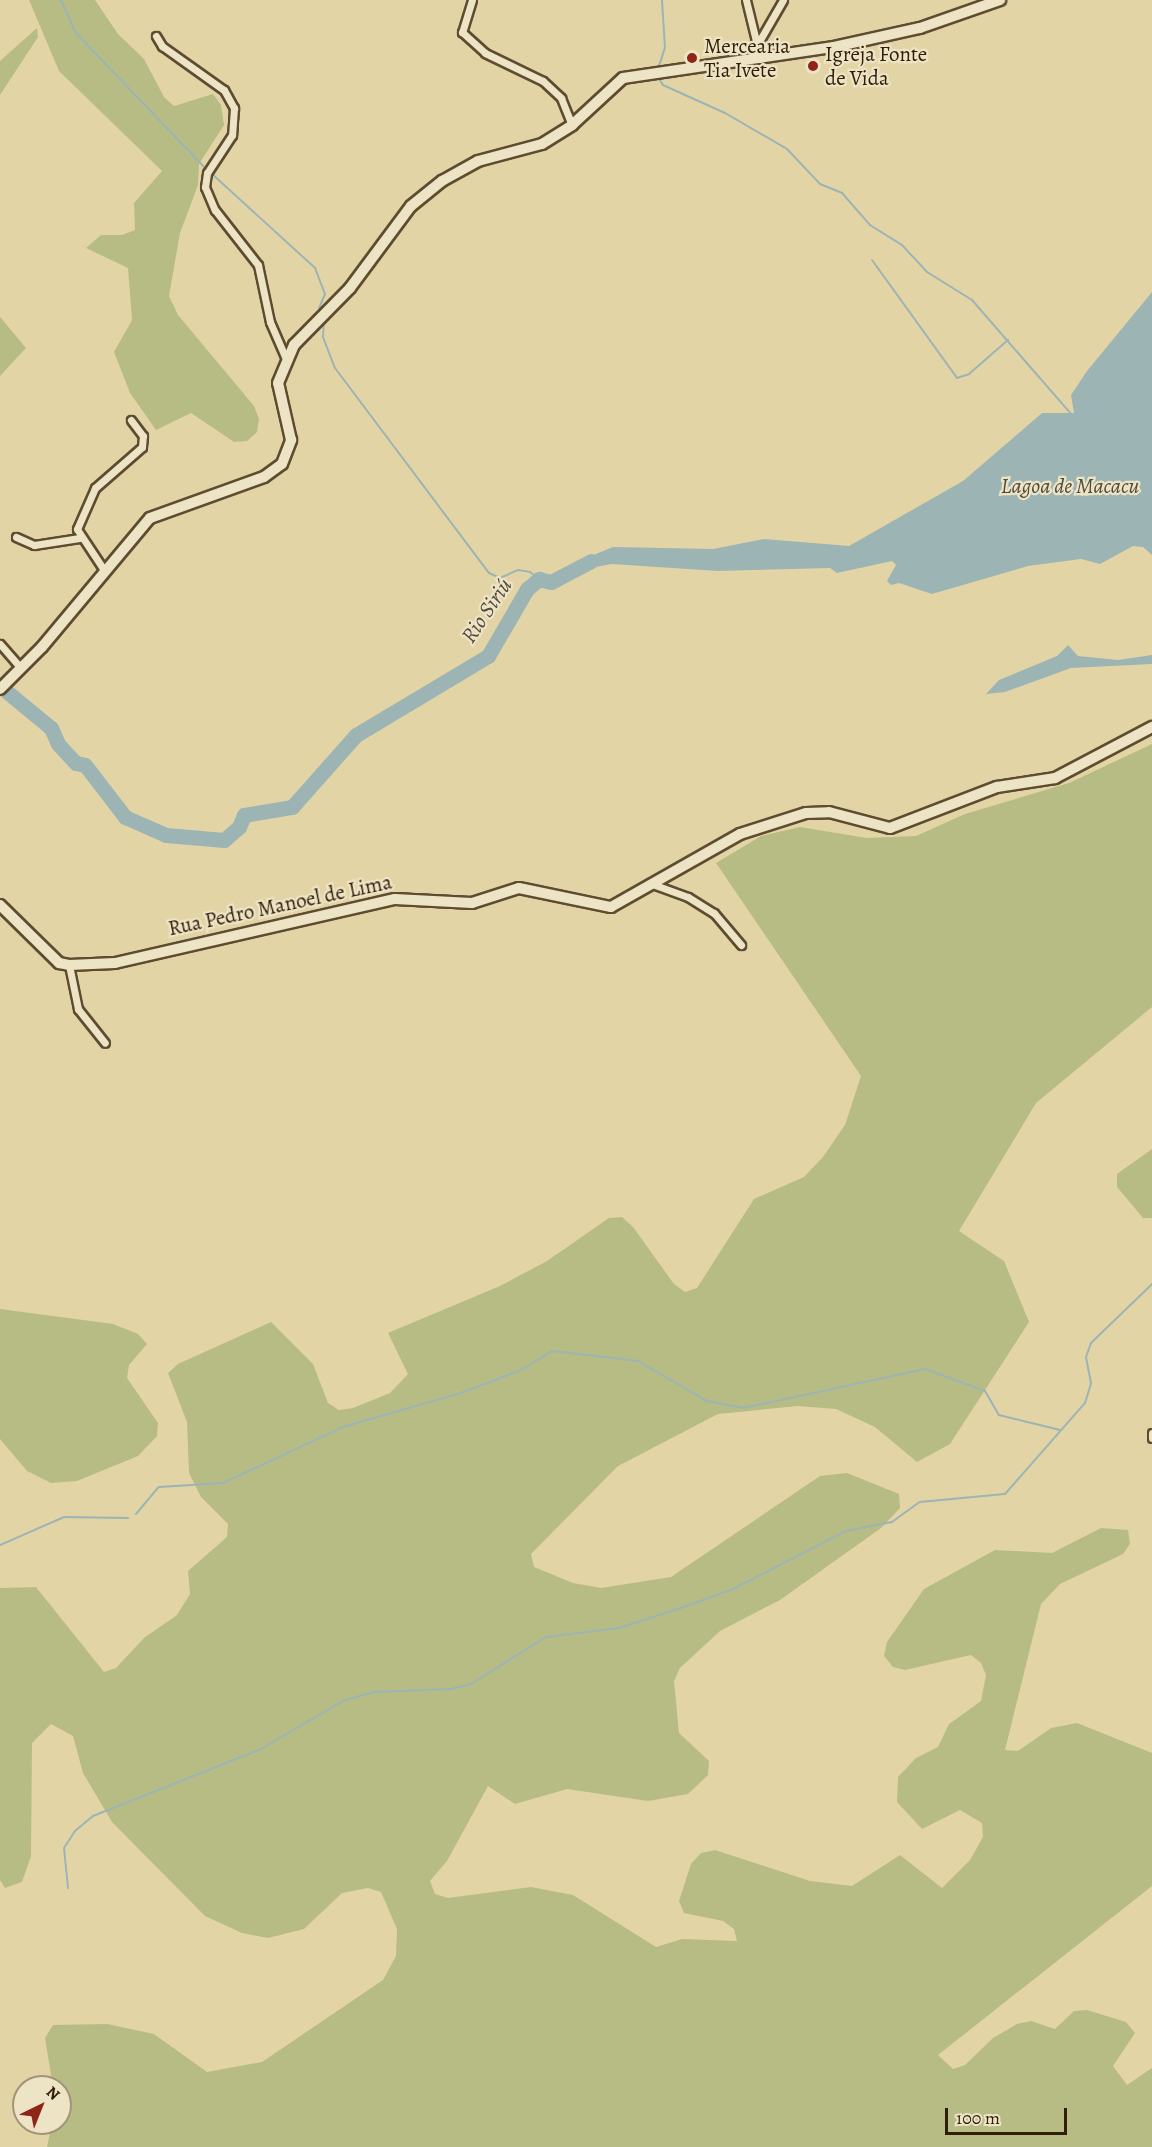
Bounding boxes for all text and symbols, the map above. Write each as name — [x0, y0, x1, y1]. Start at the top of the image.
place label: Mercearia Tia Ivete — [704, 33, 790, 83]
place label: Igreja Fonte de Vida — [825, 41, 927, 91]
marker: Mercearia Tia Ivete — [685, 51, 699, 65]
marker: Igreja Fonte de Vida — [806, 59, 820, 73]
water label: Lagoa de Macacu — [1001, 474, 1139, 500]
water label: Rio Siriú — [456, 574, 518, 648]
street label: Rua Pedro Manoel de Lima — [166, 869, 394, 941]
north arrow — [12, 2075, 72, 2135]
text: N — [41, 2081, 65, 2105]
scale bar — [948, 2096, 1070, 2134]
text: 100 m — [956, 2106, 1000, 2130]

